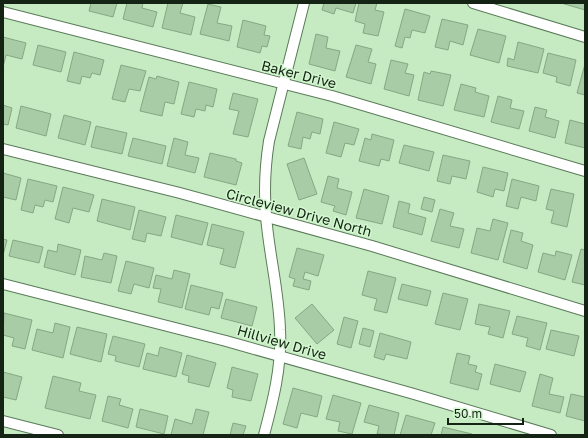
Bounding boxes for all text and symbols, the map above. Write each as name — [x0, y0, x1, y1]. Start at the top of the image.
street label: Baker Drive — [260, 56, 338, 92]
street label: Circleview Drive North — [224, 184, 374, 240]
street label: Hillview Drive — [235, 321, 329, 363]
scale bar — [448, 400, 523, 426]
text: 50 m — [454, 406, 482, 421]

